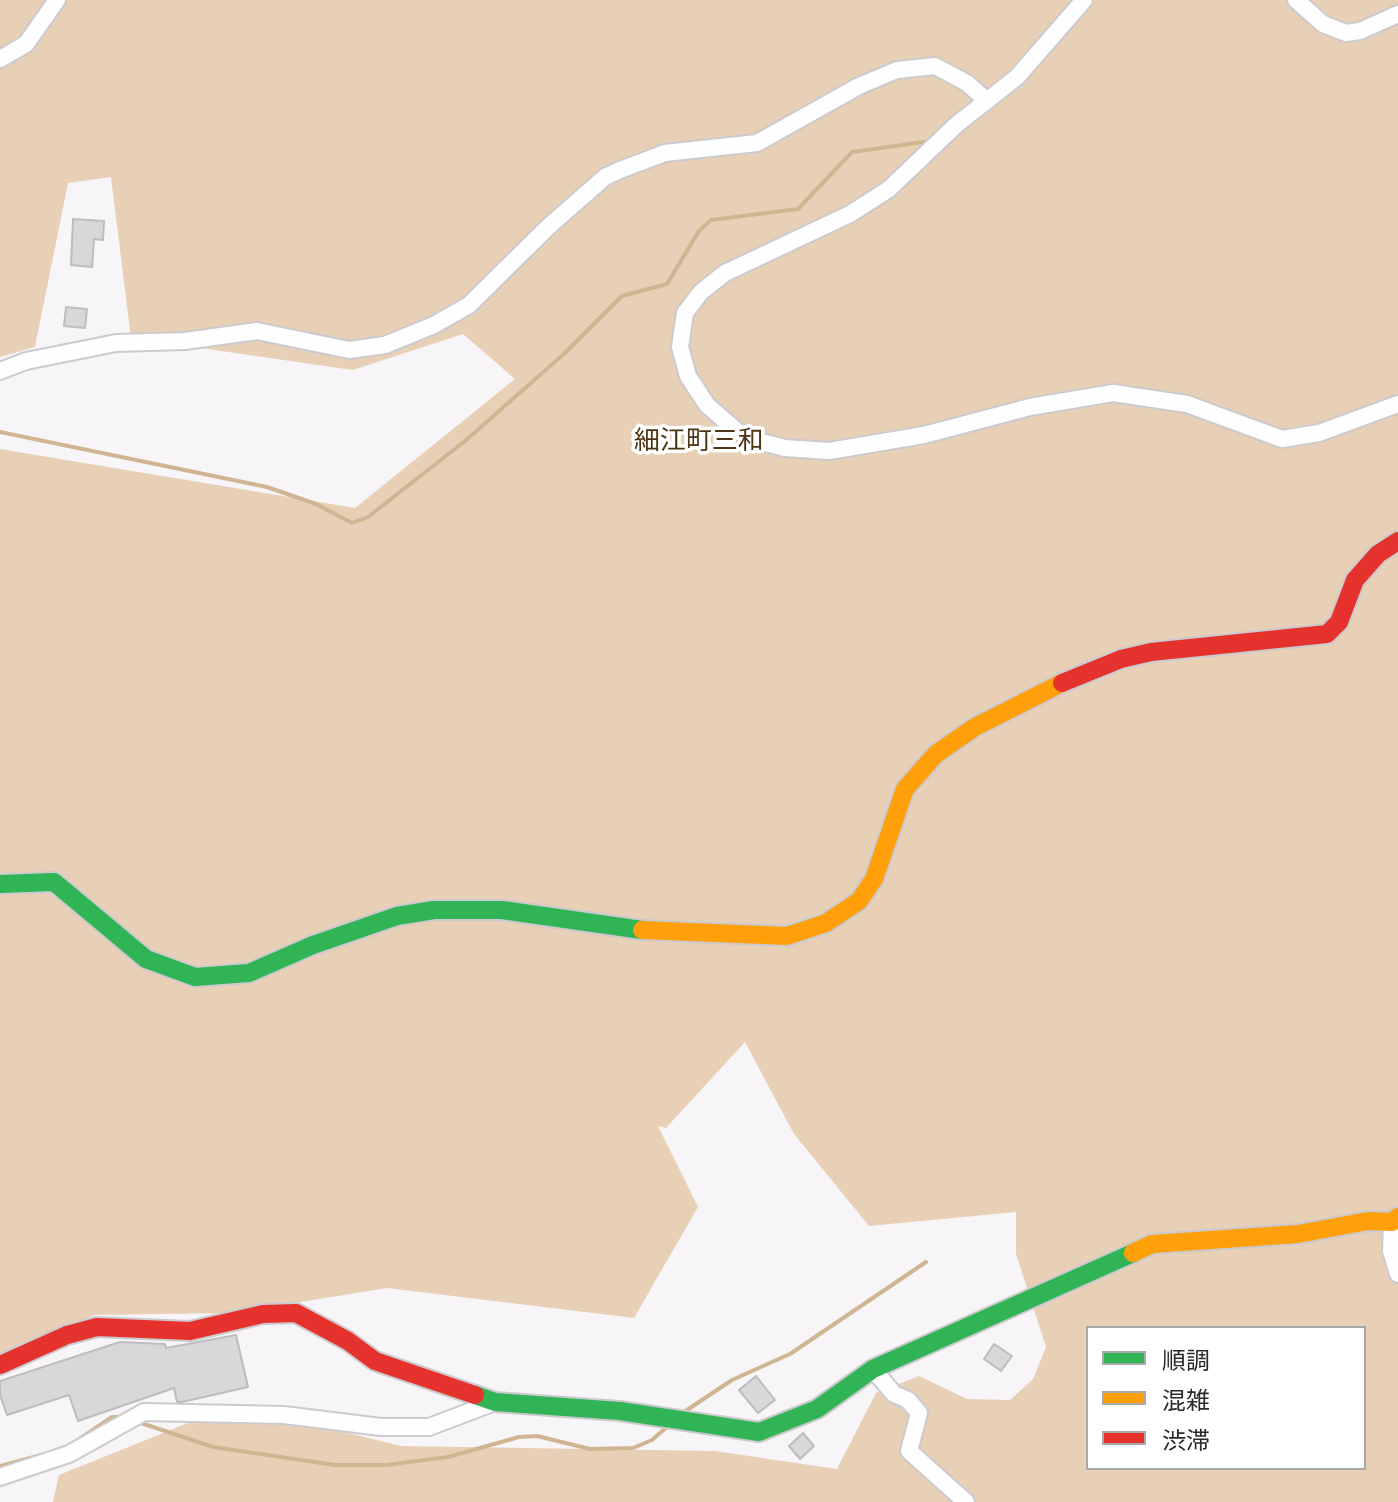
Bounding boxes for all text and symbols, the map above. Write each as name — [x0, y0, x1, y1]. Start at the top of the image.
district label: 細江町三和 — [634, 425, 764, 457]
legend — [1086, 1326, 1366, 1470]
text: 順調 — [1162, 1347, 1210, 1375]
text: 混雑 — [1162, 1387, 1210, 1415]
text: 渋滞 — [1162, 1427, 1210, 1455]

